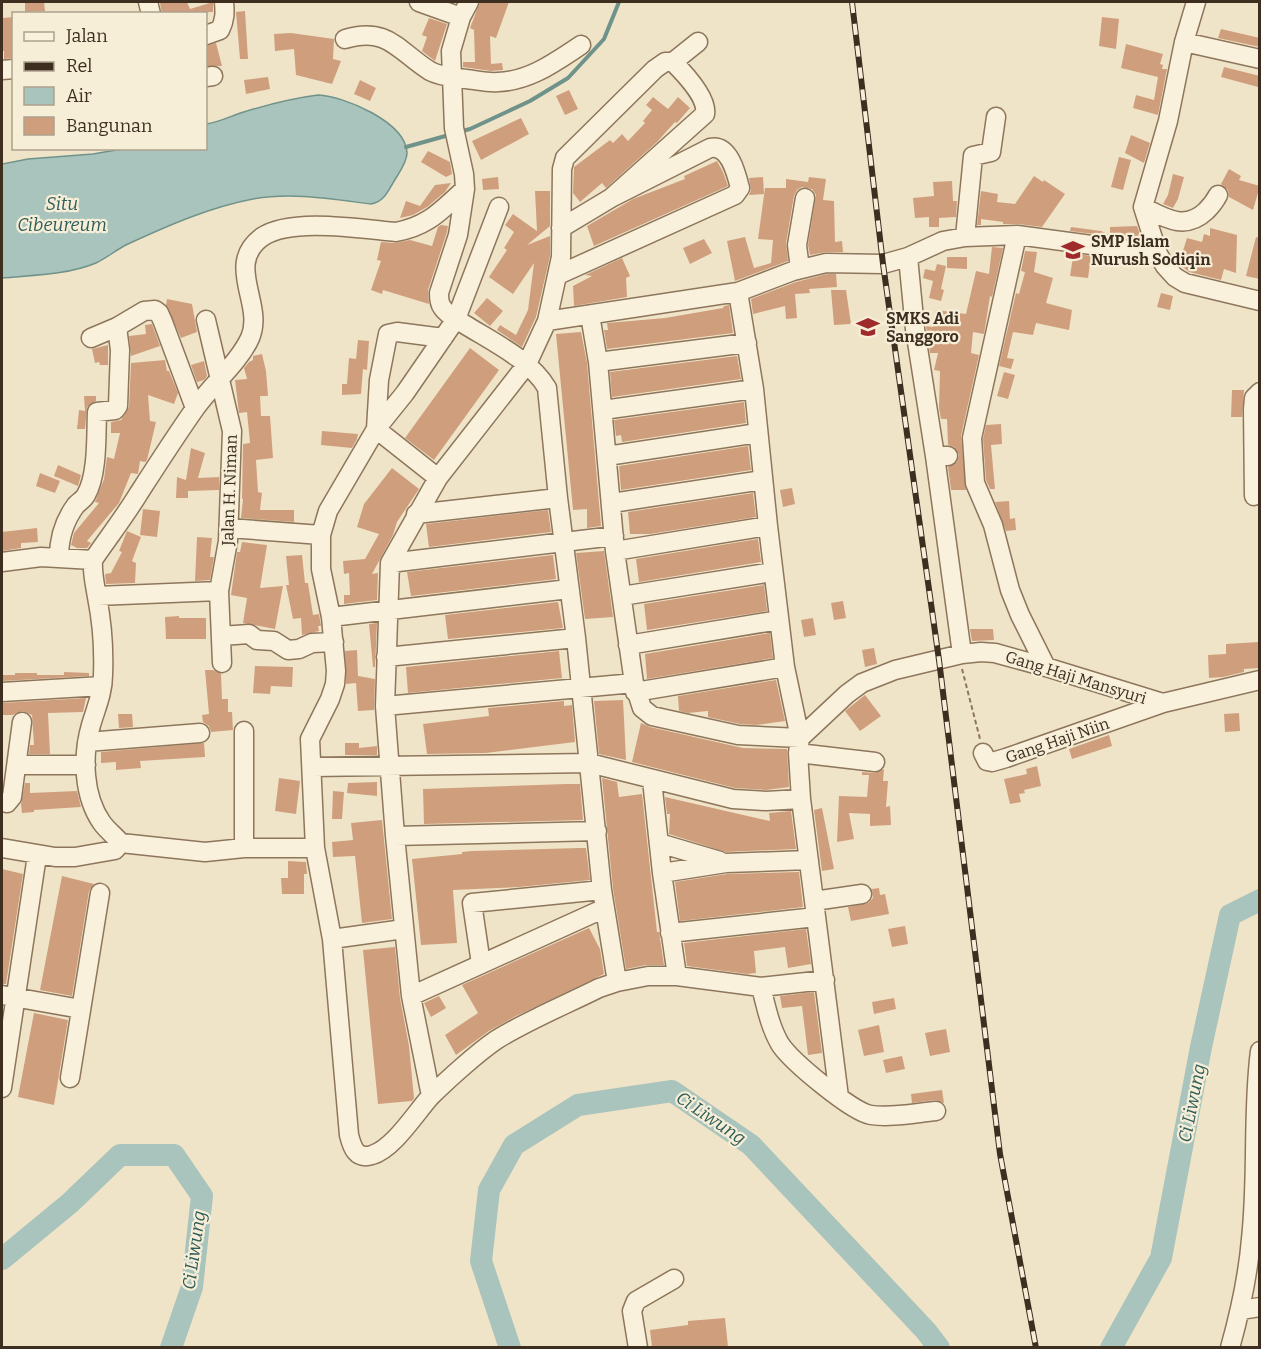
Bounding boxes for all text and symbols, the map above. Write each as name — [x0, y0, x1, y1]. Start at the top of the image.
legend — [12, 12, 207, 150]
text: Jalan — [65, 25, 108, 47]
text: Rel — [66, 55, 92, 77]
text: Air — [66, 85, 92, 107]
text: Bangunan — [66, 115, 153, 137]
water label: Situ Cibeureum — [17, 193, 107, 236]
place label: SMP Islam Nurush Sodiqin — [1091, 232, 1211, 269]
school or university icon: SMP Islam Nurush Sodiqin — [1060, 237, 1086, 263]
place label: SMKS Adi Sanggoro — [886, 309, 959, 346]
school or university icon: SMKS Adi Sanggoro — [855, 314, 881, 340]
street label: Jalan H. Niman — [218, 434, 241, 547]
street label: Gang Haji Mansyuri — [1003, 647, 1149, 708]
street label: Gang Haji Niin — [1003, 714, 1112, 767]
water label: Ci Liwung — [1174, 1062, 1210, 1144]
water label: Ci Liwung — [672, 1087, 750, 1149]
water label: Ci Liwung — [178, 1209, 210, 1291]

